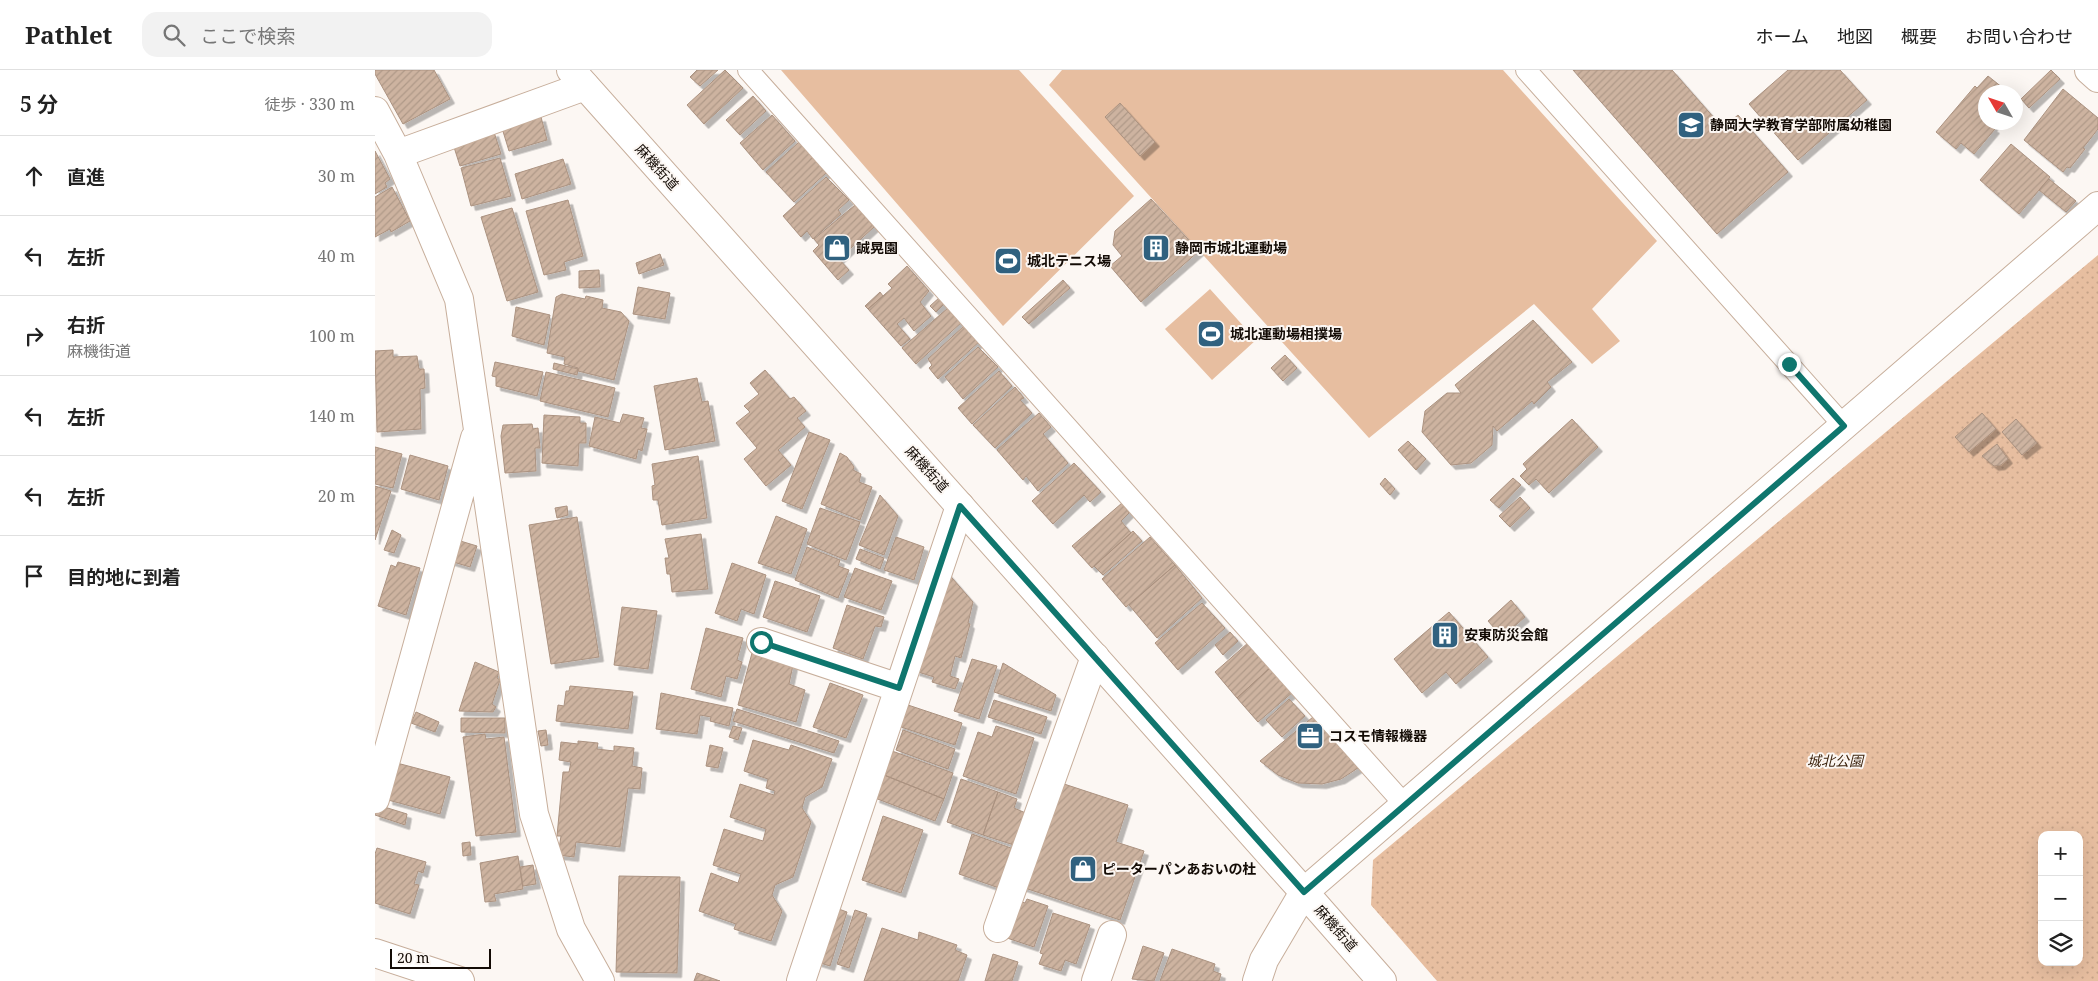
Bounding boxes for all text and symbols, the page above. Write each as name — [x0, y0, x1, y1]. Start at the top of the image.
search box — [142, 12, 492, 57]
text: Pathlet — [25, 18, 112, 51]
icon: search — [160, 21, 188, 49]
text: ここで検索 — [200, 23, 295, 49]
text: ホーム — [1756, 24, 1809, 48]
text: 地図 — [1837, 24, 1873, 48]
text: 概要 — [1901, 24, 1937, 48]
text: お問い合わせ — [1965, 24, 2073, 48]
north arrow — [1978, 85, 2023, 130]
text: 5 分 — [20, 90, 58, 118]
text: 徒歩 · 330 m — [265, 93, 355, 115]
school or university icon: 静岡大学教育学部附属幼稚園 — [1676, 110, 1706, 140]
place label: 静岡大学教育学部附属幼稚園 — [1710, 115, 1892, 134]
street label: 麻機街道 — [632, 140, 683, 194]
icon: ahead — [20, 162, 48, 190]
text: 直進 — [67, 164, 105, 190]
text: 30 m — [318, 165, 355, 187]
shop icon: 誠晃園 — [822, 233, 852, 263]
building icon: 静岡市城北運動場 — [1141, 233, 1171, 263]
place label: 誠晃園 — [856, 238, 898, 257]
place label: 静岡市城北運動場 — [1175, 238, 1287, 257]
icon: left — [20, 242, 48, 270]
text: 左折 — [67, 244, 105, 270]
text: 40 m — [318, 245, 355, 267]
sports icon: 城北テニス場 — [993, 246, 1023, 276]
place label: 城北テニス場 — [1027, 251, 1111, 270]
text: 右折 — [67, 312, 105, 338]
sports icon: 城北運動場相撲場 — [1196, 319, 1226, 349]
icon: right — [20, 322, 48, 350]
place label: 城北運動場相撲場 — [1230, 324, 1342, 343]
text: 100 m — [309, 325, 355, 347]
text: 麻機街道 — [67, 340, 131, 362]
route end — [1778, 353, 1801, 376]
icon: left — [20, 402, 48, 430]
text: 左折 — [67, 404, 105, 430]
text: 140 m — [309, 405, 355, 427]
street label: 麻機街道 — [902, 442, 953, 496]
icon: left — [20, 482, 48, 510]
text: 左折 — [67, 484, 105, 510]
text: 20 m — [318, 485, 355, 507]
icon: arrive — [20, 562, 48, 590]
text: 目的地に到着 — [67, 564, 181, 590]
building icon: 安東防災会館 — [1430, 620, 1460, 650]
place label: 安東防災会館 — [1464, 625, 1548, 644]
route start — [750, 631, 773, 654]
office icon: コスモ情報機器 — [1295, 721, 1325, 751]
place label: コスモ情報機器 — [1329, 726, 1428, 745]
park label: 城北公園 — [1807, 751, 1865, 770]
map controls — [2038, 831, 2083, 966]
button: + — [2038, 831, 2083, 876]
shop icon: ピーターパンあおいの杜 — [1068, 854, 1098, 884]
place label: ピーターパンあおいの杜 — [1102, 859, 1257, 878]
button: − — [2038, 876, 2083, 921]
street label: 麻機街道 — [1311, 900, 1362, 955]
button: layers — [2038, 921, 2083, 966]
scale bar — [390, 946, 491, 969]
text: 20 m — [397, 948, 430, 967]

